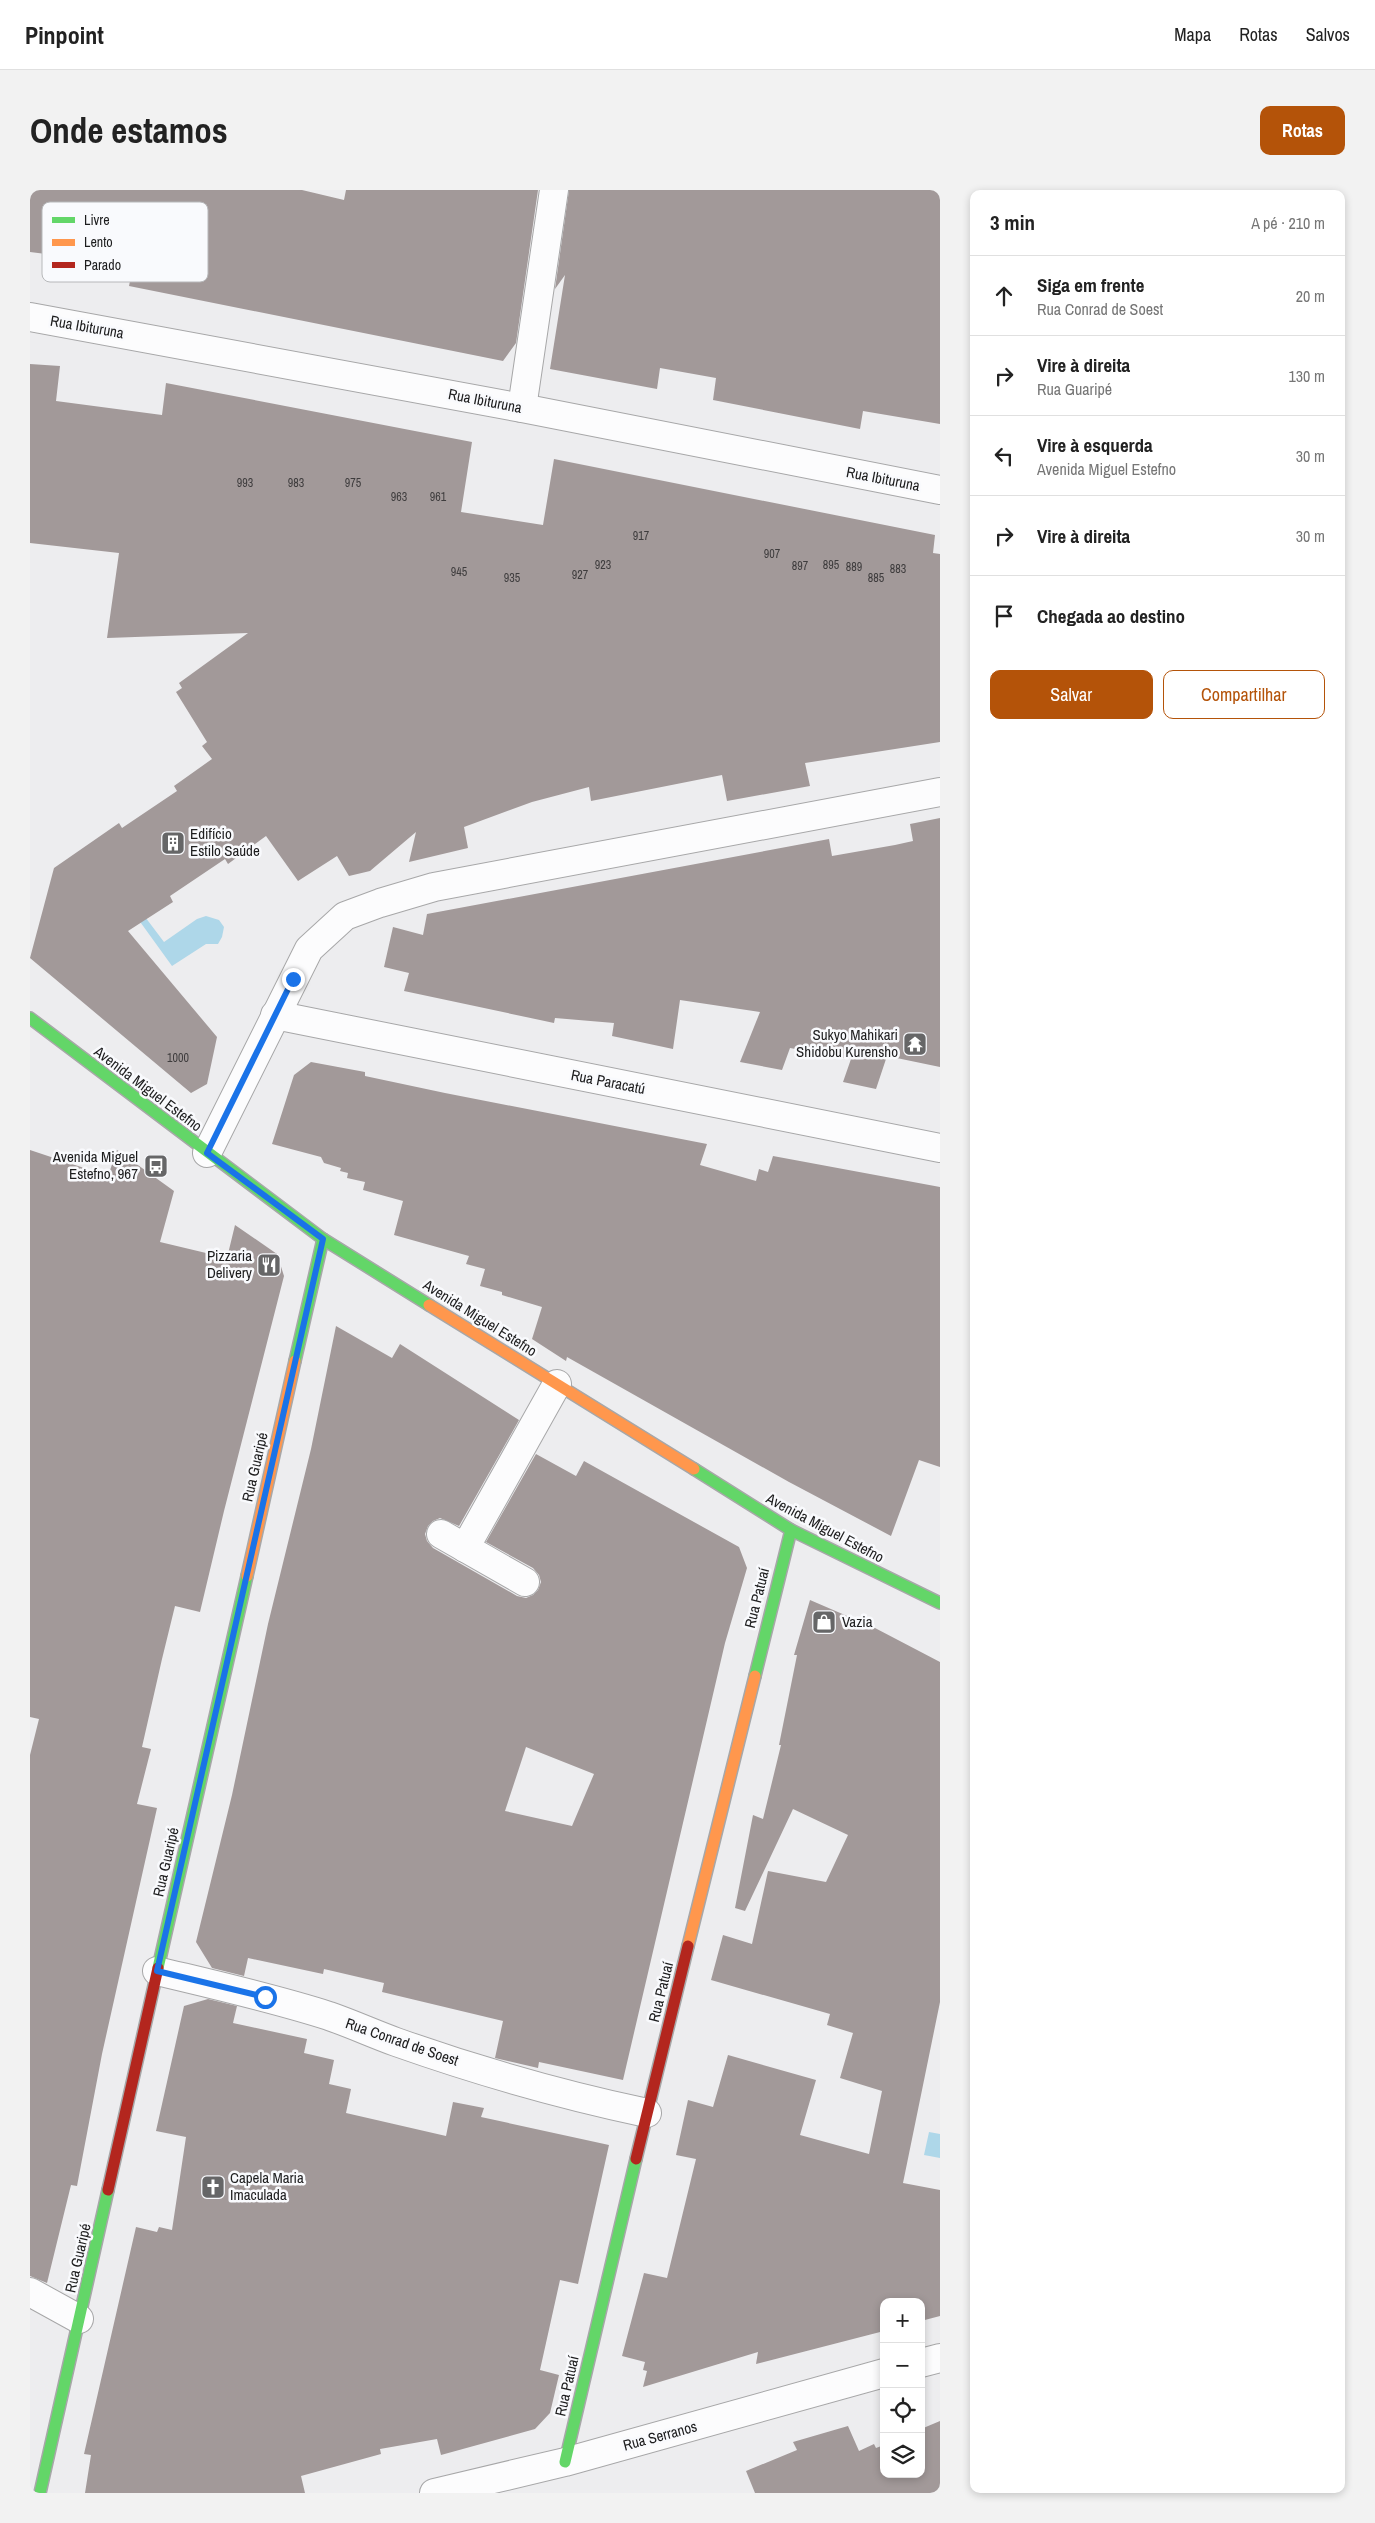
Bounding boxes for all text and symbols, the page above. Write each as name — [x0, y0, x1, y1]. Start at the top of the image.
text: Pinpoint — [25, 19, 104, 51]
text: Mapa — [1174, 22, 1211, 47]
text: Rotas — [1239, 22, 1278, 47]
text: Salvos — [1306, 22, 1350, 47]
button: Rotas — [1260, 106, 1345, 155]
text: Onde estamos — [30, 107, 228, 154]
legend — [42, 202, 208, 282]
text: 3 min — [990, 208, 1035, 237]
text: Livre — [84, 211, 110, 229]
text: A pé · 210 m — [1251, 212, 1325, 234]
text: Lento — [84, 233, 113, 251]
text: Parado — [84, 256, 121, 274]
text: Siga em frente — [1037, 272, 1144, 298]
icon: ahead — [990, 282, 1018, 310]
text: 20 m — [1296, 285, 1325, 307]
text: Rua Conrad de Soest — [1037, 298, 1163, 320]
street label: Rua Ibituruna — [49, 310, 126, 343]
text: Vire à direita — [1037, 352, 1130, 378]
icon: right — [990, 362, 1018, 390]
text: 130 m — [1289, 365, 1325, 387]
text: Rua Guaripé — [1037, 378, 1112, 400]
street label: Rua Ibituruna — [447, 383, 524, 418]
text: Vire à esquerda — [1037, 432, 1153, 458]
icon: left — [990, 442, 1018, 470]
text: 30 m — [1296, 445, 1325, 467]
text: Avenida Miguel Estefno — [1037, 458, 1176, 480]
street label: Rua Ibituruna — [845, 461, 922, 496]
house number: 993 — [237, 475, 253, 491]
house number: 983 — [288, 475, 304, 491]
house number: 975 — [345, 475, 362, 491]
house number: 963 — [391, 489, 407, 505]
house number: 961 — [430, 489, 447, 505]
icon: right — [990, 522, 1018, 550]
text: Vire à direita — [1037, 523, 1130, 549]
text: 30 m — [1296, 525, 1325, 547]
house number: 917 — [633, 528, 650, 544]
house number: 907 — [764, 546, 781, 562]
house number: 923 — [595, 557, 611, 573]
house number: 895 — [823, 557, 840, 573]
house number: 897 — [792, 558, 809, 574]
house number: 889 — [846, 559, 862, 575]
house number: 883 — [890, 561, 906, 577]
house number: 945 — [451, 564, 468, 580]
house number: 927 — [572, 567, 589, 583]
house number: 935 — [504, 570, 521, 586]
house number: 885 — [868, 570, 885, 586]
icon: arrive — [990, 602, 1018, 630]
text: Chegada ao destino — [1037, 603, 1185, 629]
button: Salvar — [990, 670, 1153, 719]
button: Compartilhar — [1163, 670, 1325, 719]
place label: Edifício Estilo Saúde — [190, 823, 260, 861]
building icon: Edifício Estilo Saúde — [160, 830, 186, 856]
route end — [282, 968, 305, 991]
place label: Sukyo Mahikari Shidobu Kurensho — [796, 1024, 898, 1062]
temple icon: Sukyo Mahikari Shidobu Kurensho — [902, 1031, 928, 1057]
street label: Avenida Miguel Estefno — [89, 1040, 207, 1136]
house number: 1000 — [167, 1050, 189, 1066]
street label: Rua Paracatú — [569, 1064, 647, 1099]
place label: Avenida Miguel Estefno, 967 — [52, 1146, 138, 1184]
bus stop icon: Avenida Miguel Estefno, 967 — [143, 1153, 169, 1179]
place label: Pizzaria Delivery — [207, 1245, 253, 1283]
restaurant icon: Pizzaria Delivery — [256, 1252, 282, 1278]
street label: Avenida Miguel Estefno — [419, 1274, 541, 1361]
street label: Rua Guaripé — [236, 1430, 273, 1504]
street label: Avenida Miguel Estefno — [762, 1487, 888, 1568]
street label: Rua Patuaí — [739, 1565, 774, 1630]
shop icon: Vazia — [811, 1609, 837, 1635]
place label: Vazia — [842, 1611, 873, 1632]
street label: Rua Guaripé — [147, 1825, 184, 1899]
street label: Rua Patuaí — [643, 1959, 678, 2024]
route start — [254, 1986, 277, 2009]
street label: Rua Conrad de Soest — [343, 2012, 462, 2071]
place label: Capela Maria Imaculada — [230, 2167, 304, 2205]
church icon: Capela Maria Imaculada — [200, 2174, 226, 2200]
street label: Rua Guaripé — [59, 2221, 96, 2295]
map controls — [880, 2298, 925, 2478]
button: + — [880, 2298, 925, 2343]
button: − — [880, 2343, 925, 2388]
street label: Rua Patuaí — [549, 2353, 584, 2418]
button: locate — [880, 2388, 925, 2433]
street label: Rua Serranos — [621, 2416, 699, 2455]
button: layers — [880, 2433, 925, 2478]

